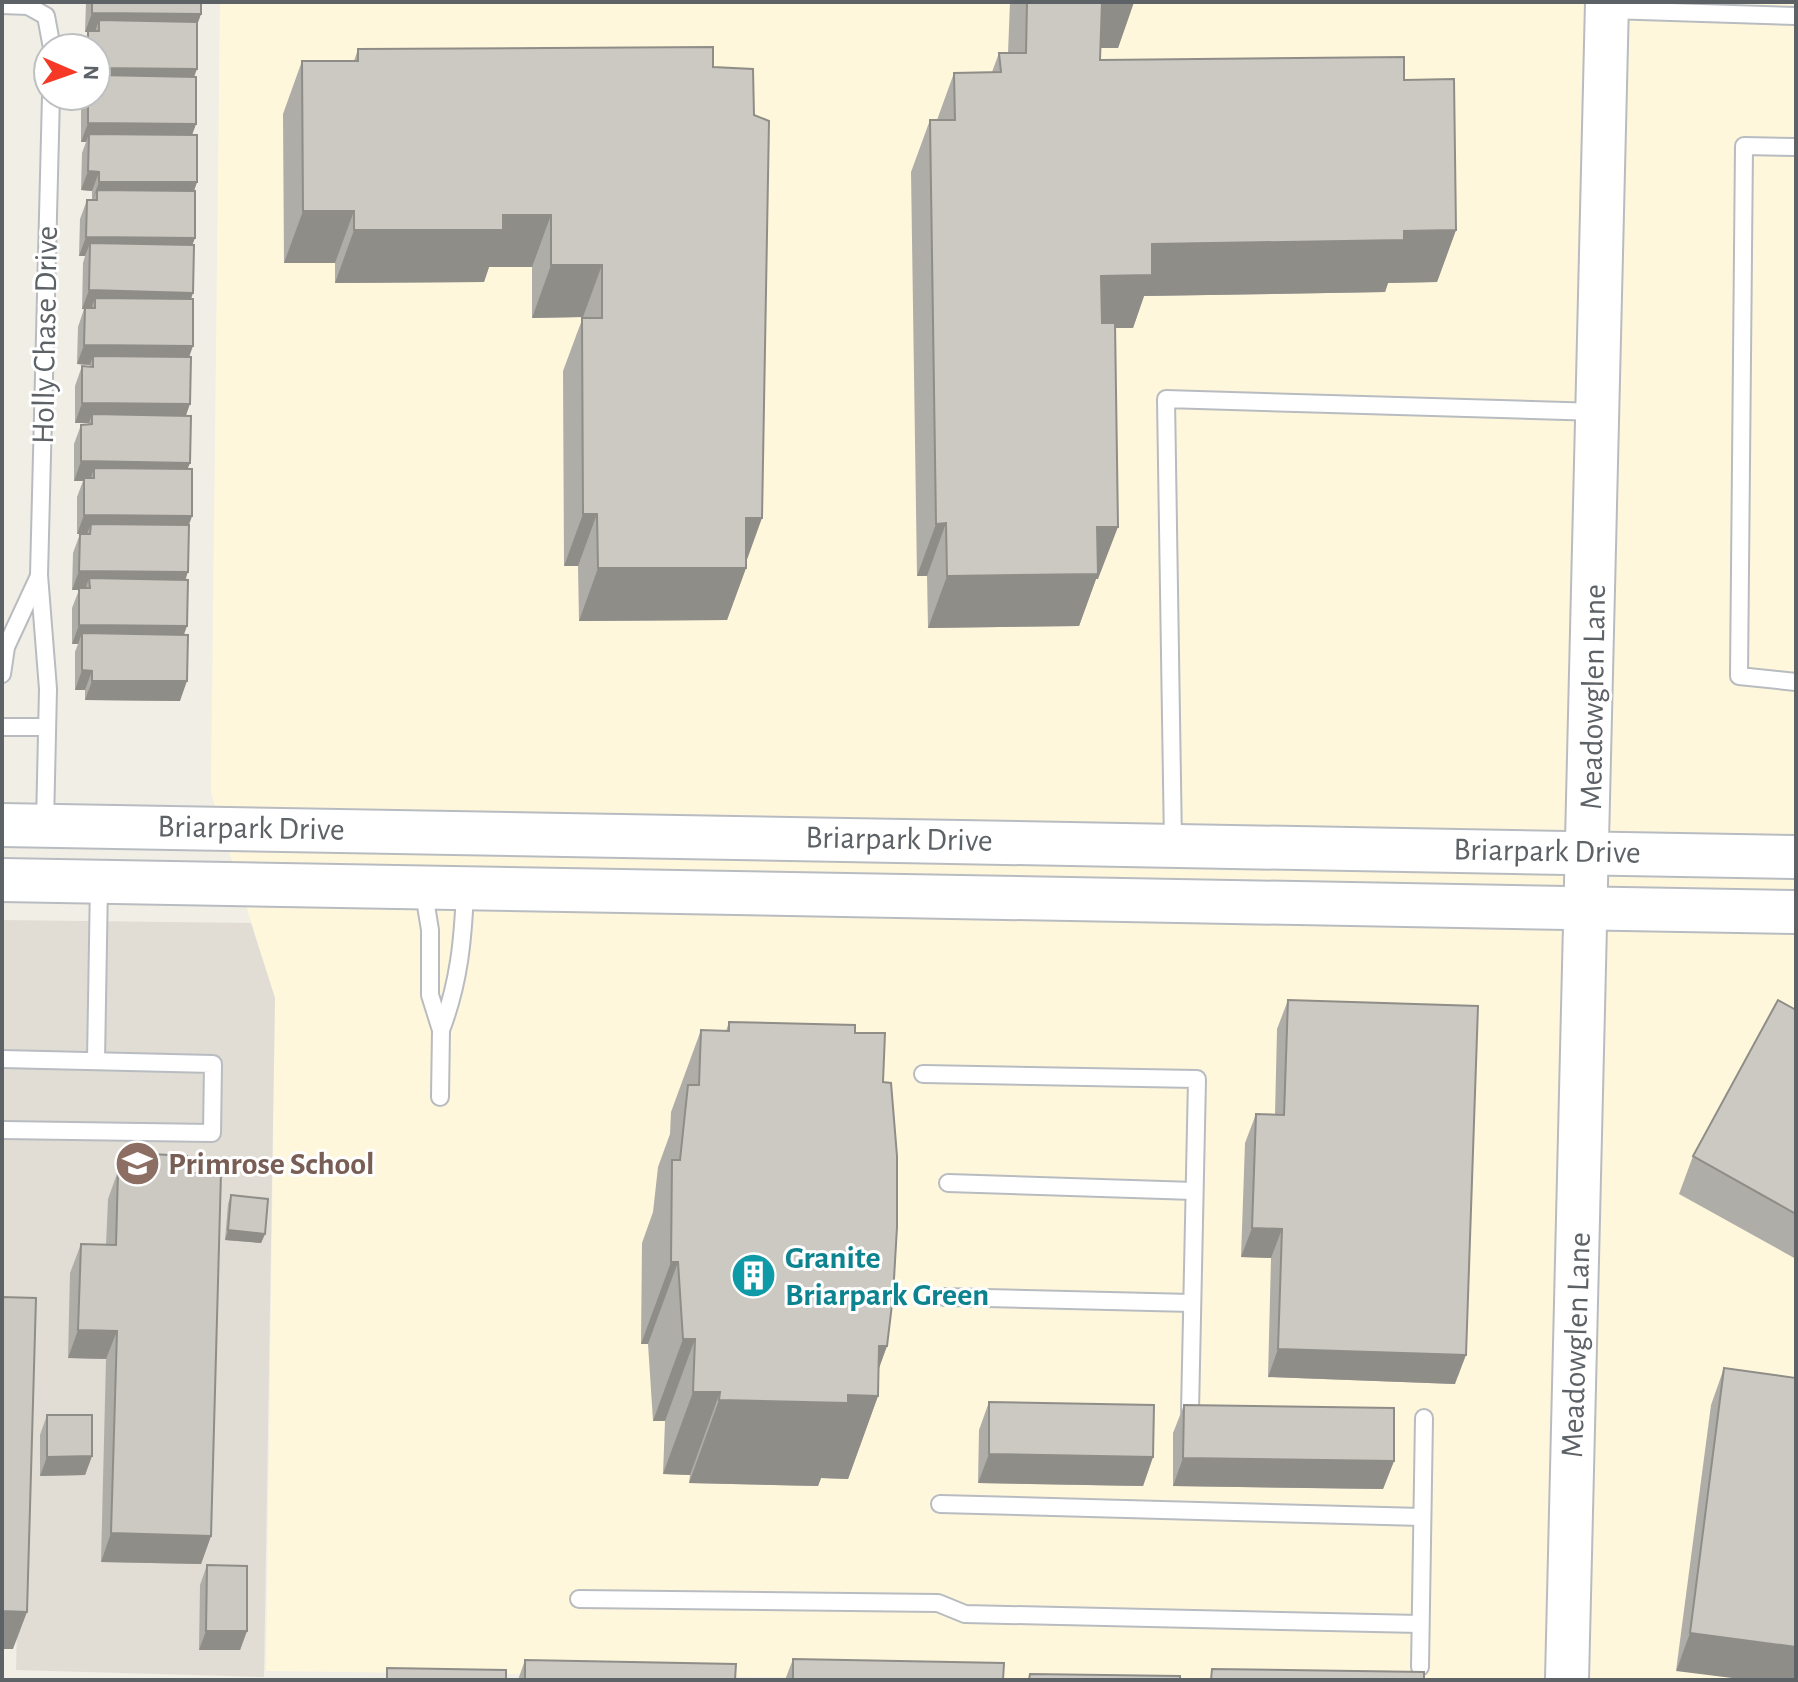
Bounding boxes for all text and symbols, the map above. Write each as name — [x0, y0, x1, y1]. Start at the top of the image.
north arrow — [32, 32, 112, 112]
text: N — [80, 65, 102, 81]
street label: Holly Chase Drive — [27, 226, 63, 444]
street label: Meadowglen Lane — [1575, 584, 1611, 810]
street label: Briarpark Drive — [157, 810, 345, 846]
street label: Briarpark Drive — [805, 821, 993, 857]
street label: Briarpark Drive — [1453, 833, 1641, 869]
school or university icon: Primrose School — [113, 1140, 161, 1188]
place label: Primrose School — [168, 1148, 374, 1180]
street label: Meadowglen Lane — [1556, 1232, 1596, 1458]
place label: Granite Briarpark Green — [785, 1242, 989, 1311]
building icon: Granite Briarpark Green — [730, 1252, 778, 1300]

